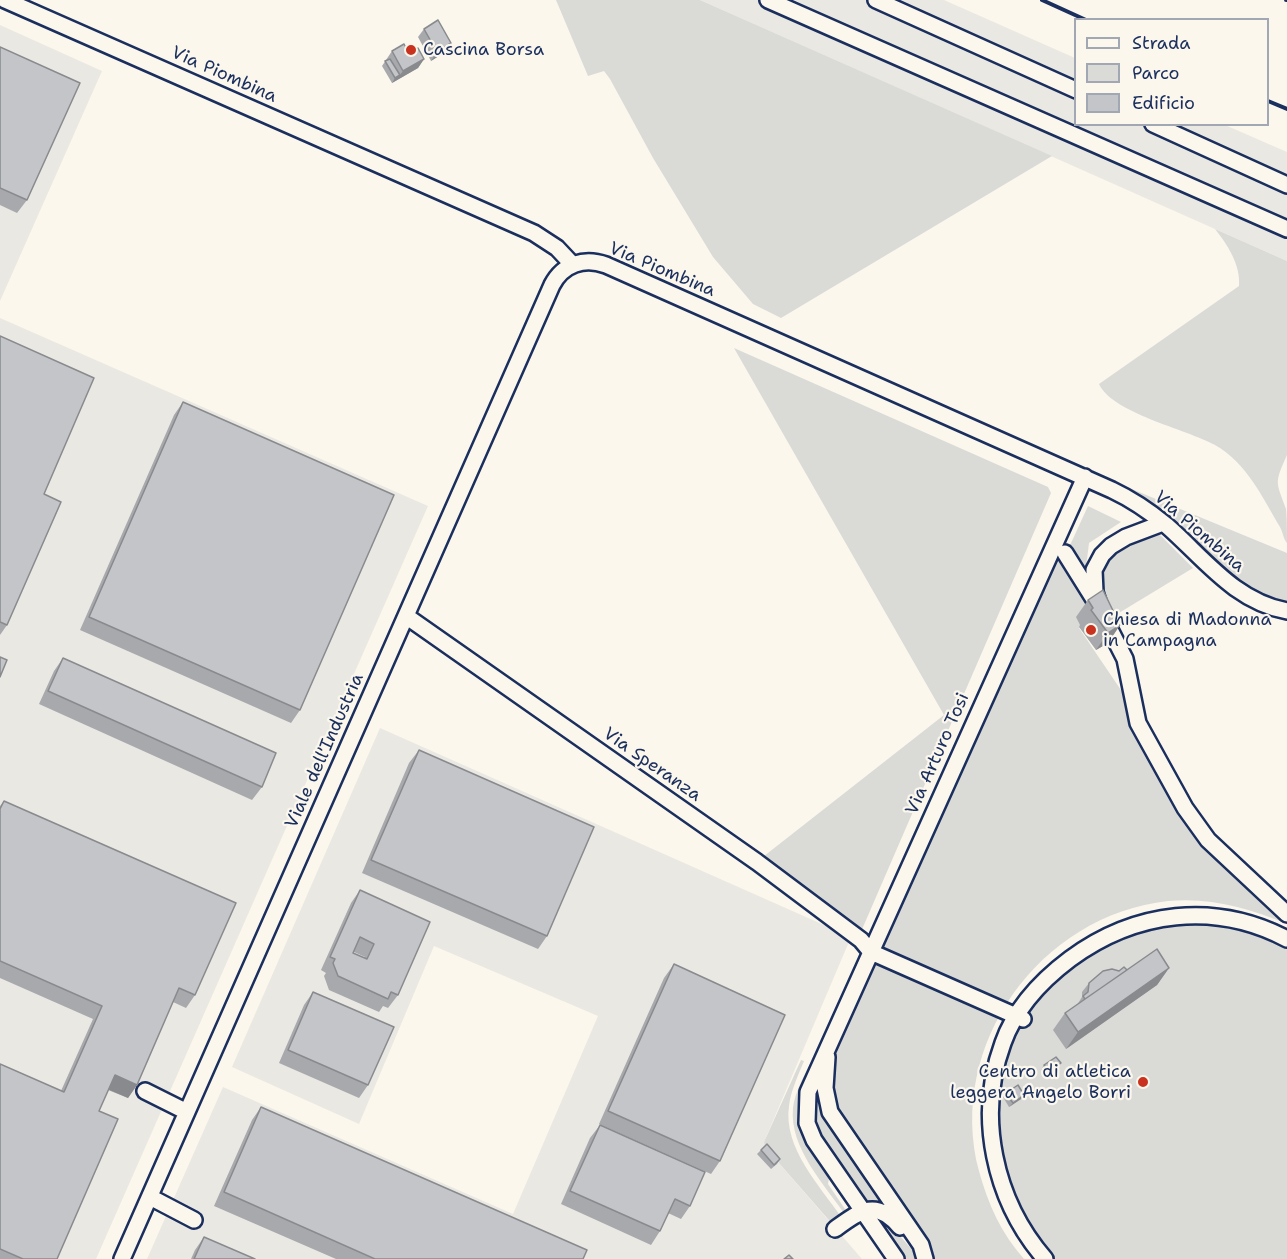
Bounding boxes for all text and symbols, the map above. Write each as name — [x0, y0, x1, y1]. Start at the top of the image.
legend — [1074, 18, 1269, 126]
text: Strada — [1132, 31, 1191, 55]
place label: Cascina Borsa — [423, 39, 544, 61]
street label: Via Piombina — [168, 42, 280, 108]
marker: Cascina Borsa — [404, 43, 418, 57]
text: Parco — [1132, 61, 1180, 85]
text: Edificio — [1132, 91, 1195, 115]
street label: Via Piombina — [606, 238, 718, 302]
street label: Via Piombina — [1149, 487, 1249, 577]
place label: Chiesa di Madonna in Campagna — [1103, 609, 1272, 652]
marker: Chiesa di Madonna in Campagna — [1084, 623, 1098, 637]
street label: Viale dell'Industria — [281, 670, 369, 832]
street label: Via Arturo Tosi — [902, 690, 974, 818]
street label: Via Speranza — [599, 723, 705, 807]
place label: Centro di atletica leggera Angelo Borri — [950, 1061, 1131, 1104]
marker: Centro di atletica leggera Angelo Borri — [1136, 1075, 1150, 1089]

